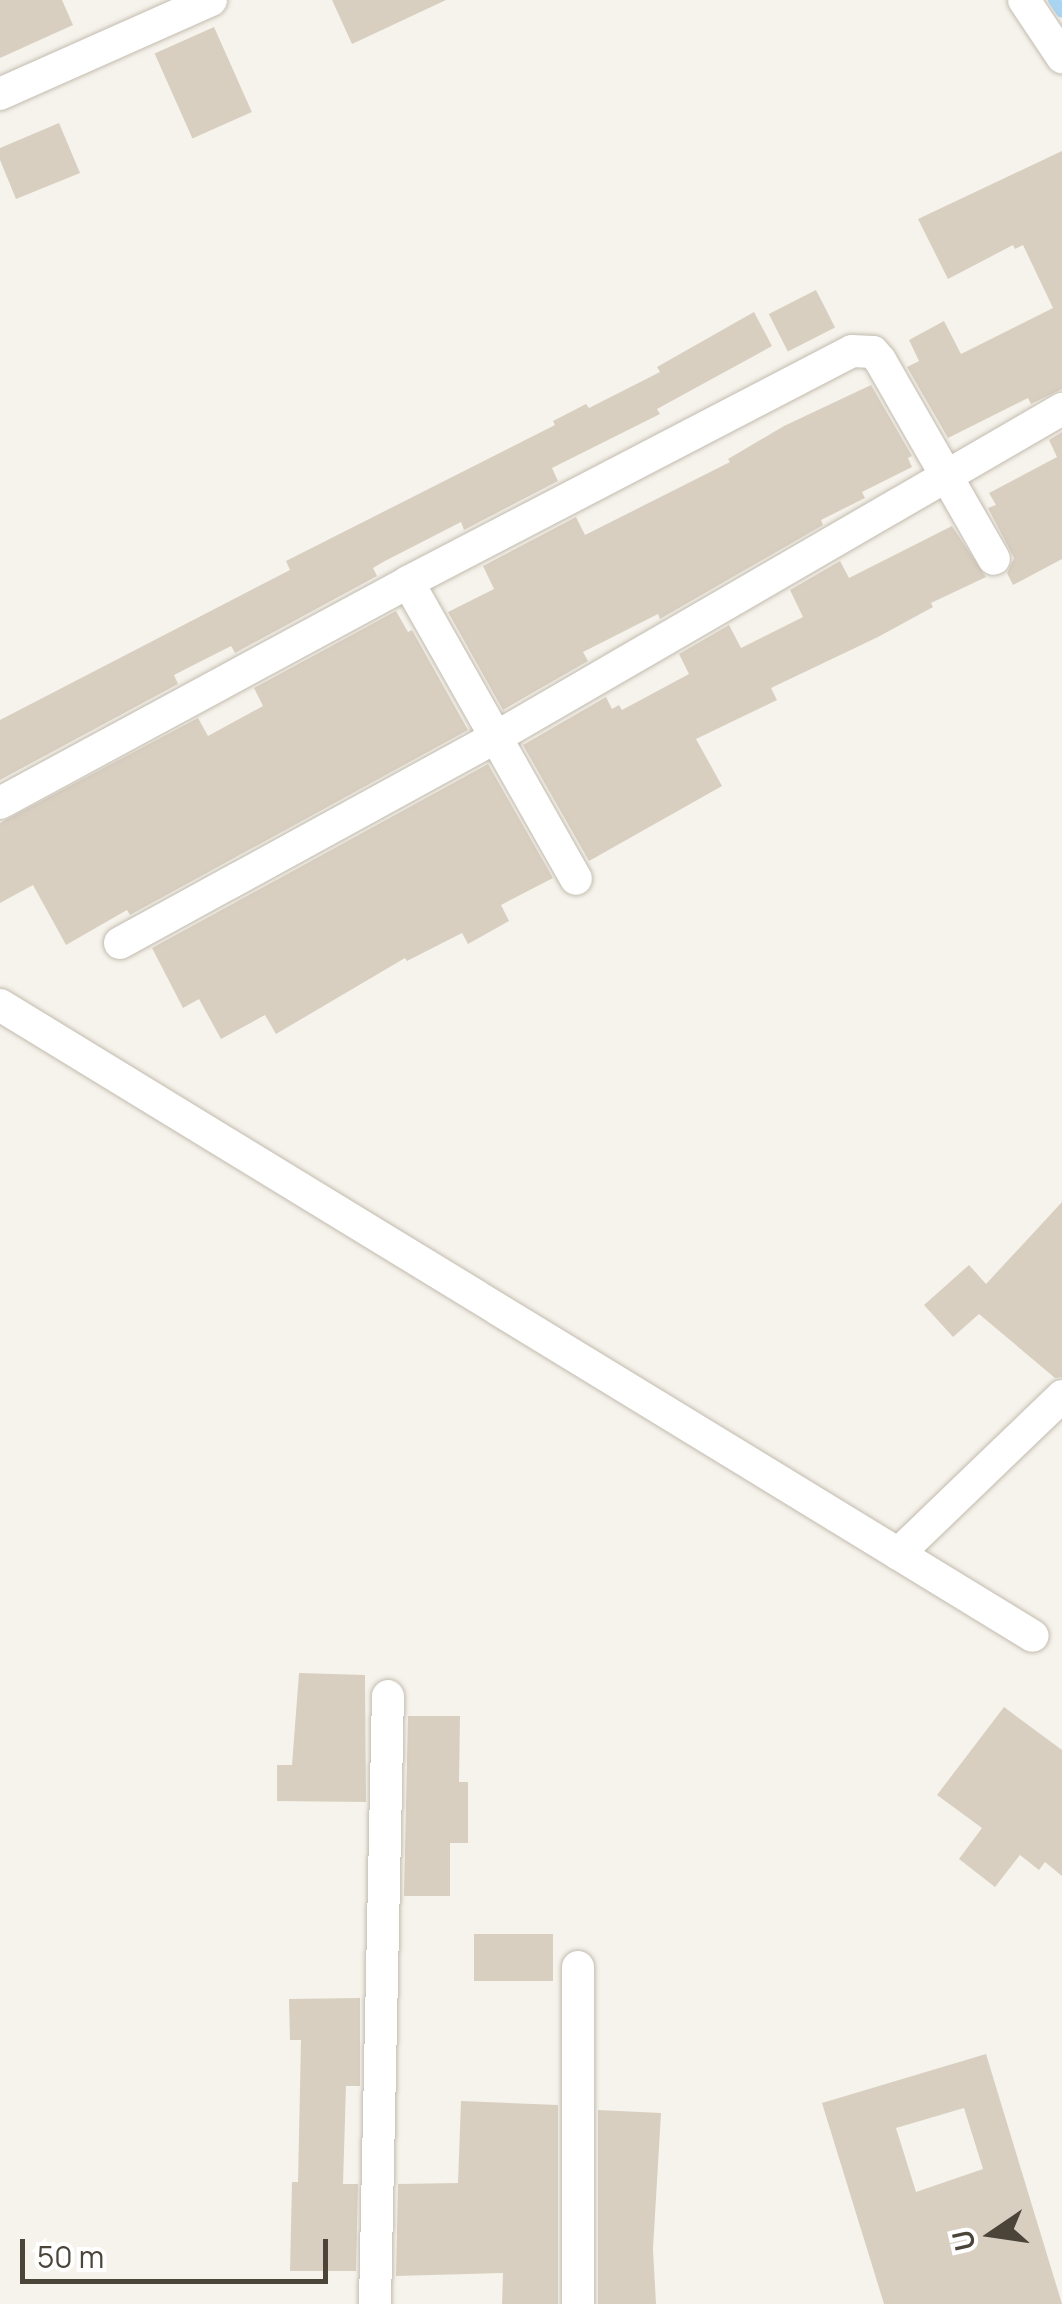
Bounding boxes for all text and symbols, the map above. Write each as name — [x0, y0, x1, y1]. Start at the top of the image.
north arrow — [942, 2184, 1042, 2284]
scale bar — [25, 2219, 332, 2281]
text: U — [942, 2227, 984, 2255]
text: 50 m — [37, 2236, 104, 2277]

